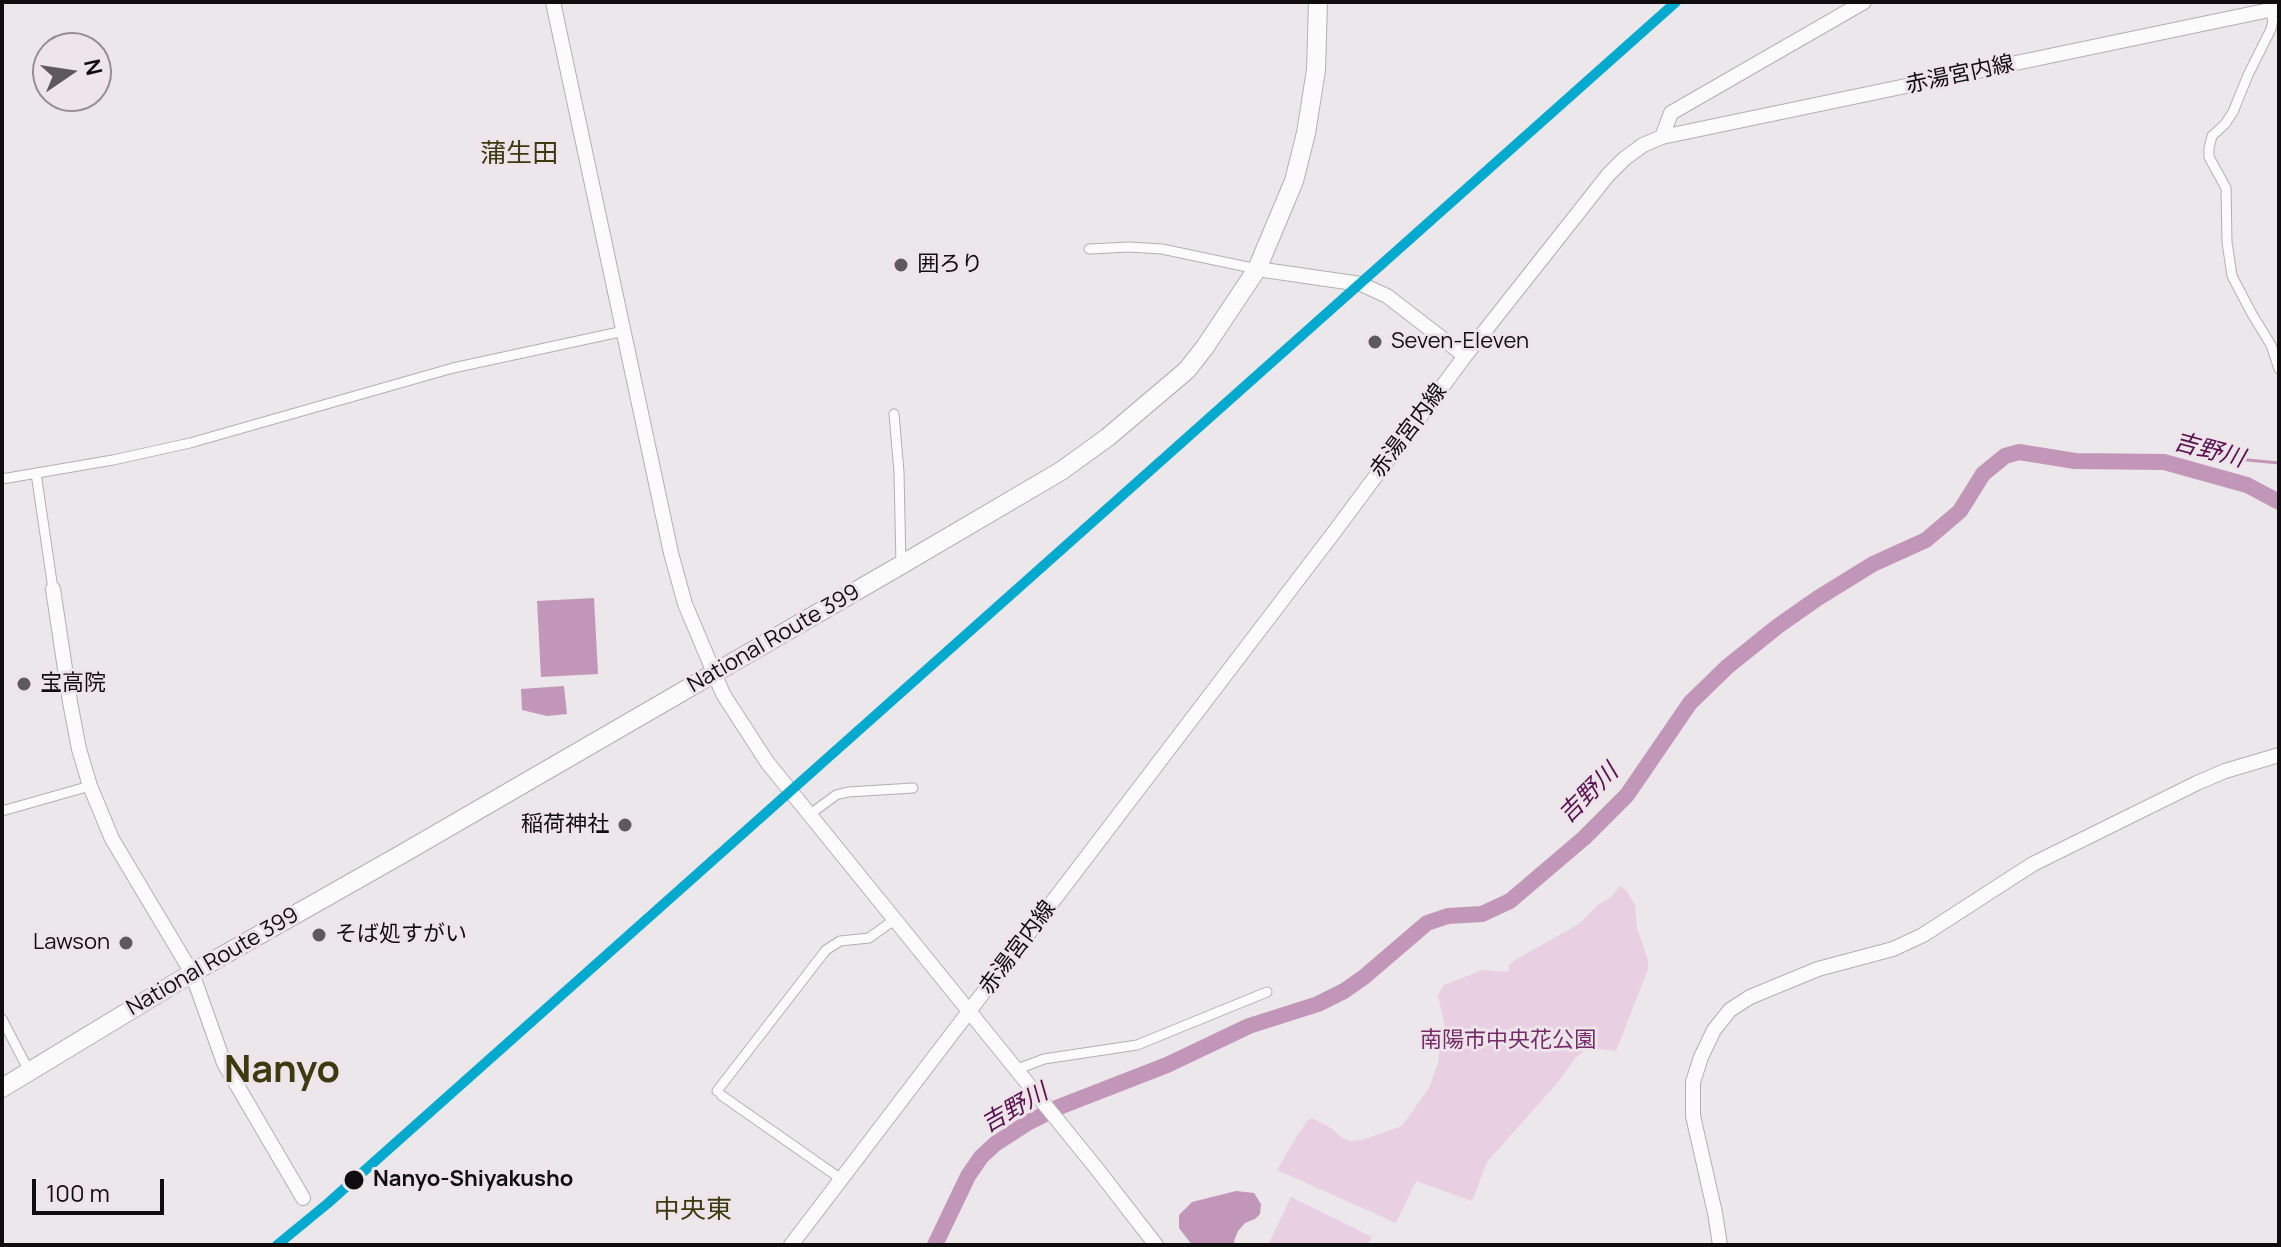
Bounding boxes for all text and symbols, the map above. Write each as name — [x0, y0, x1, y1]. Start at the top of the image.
north arrow — [32, 32, 112, 112]
street label: 赤湯宮内線 — [1903, 51, 2017, 99]
text: N — [77, 56, 110, 78]
district label: 蒲生田 — [480, 139, 558, 171]
place label: 囲ろり — [917, 252, 983, 278]
marker: 囲ろり — [892, 256, 910, 274]
place label: Seven-Eleven — [1391, 329, 1529, 355]
marker: Seven-Eleven — [1366, 333, 1384, 351]
street label: 赤湯宮内線 — [1365, 379, 1453, 483]
water label: 吉野川 — [2170, 428, 2248, 474]
street label: National Route 399 — [683, 579, 865, 699]
place label: 宝高院 — [40, 671, 106, 697]
marker: 宝高院 — [15, 675, 33, 693]
water label: 吉野川 — [1553, 758, 1625, 830]
place label: 稲荷神社 — [521, 812, 609, 838]
marker: 稲荷神社 — [616, 816, 634, 834]
street label: 赤湯宮内線 — [974, 896, 1062, 1000]
street label: National Route 399 — [122, 902, 304, 1022]
place label: そば処すがい — [335, 922, 467, 948]
marker: そば処すがい — [310, 926, 328, 944]
place label: Lawson — [33, 930, 110, 956]
marker: Lawson — [117, 934, 135, 952]
park label: 南陽市中央花公園 — [1420, 1028, 1596, 1054]
district label: Nanyo — [224, 1048, 340, 1094]
water label: 吉野川 — [977, 1079, 1053, 1139]
scale bar — [36, 1163, 168, 1213]
place label: Nanyo-Shiyakusho — [373, 1167, 573, 1193]
marker: Nanyo-Shiyakusho — [342, 1168, 366, 1192]
text: 100 m — [46, 1176, 110, 1209]
district label: 中央東 — [654, 1195, 732, 1227]

